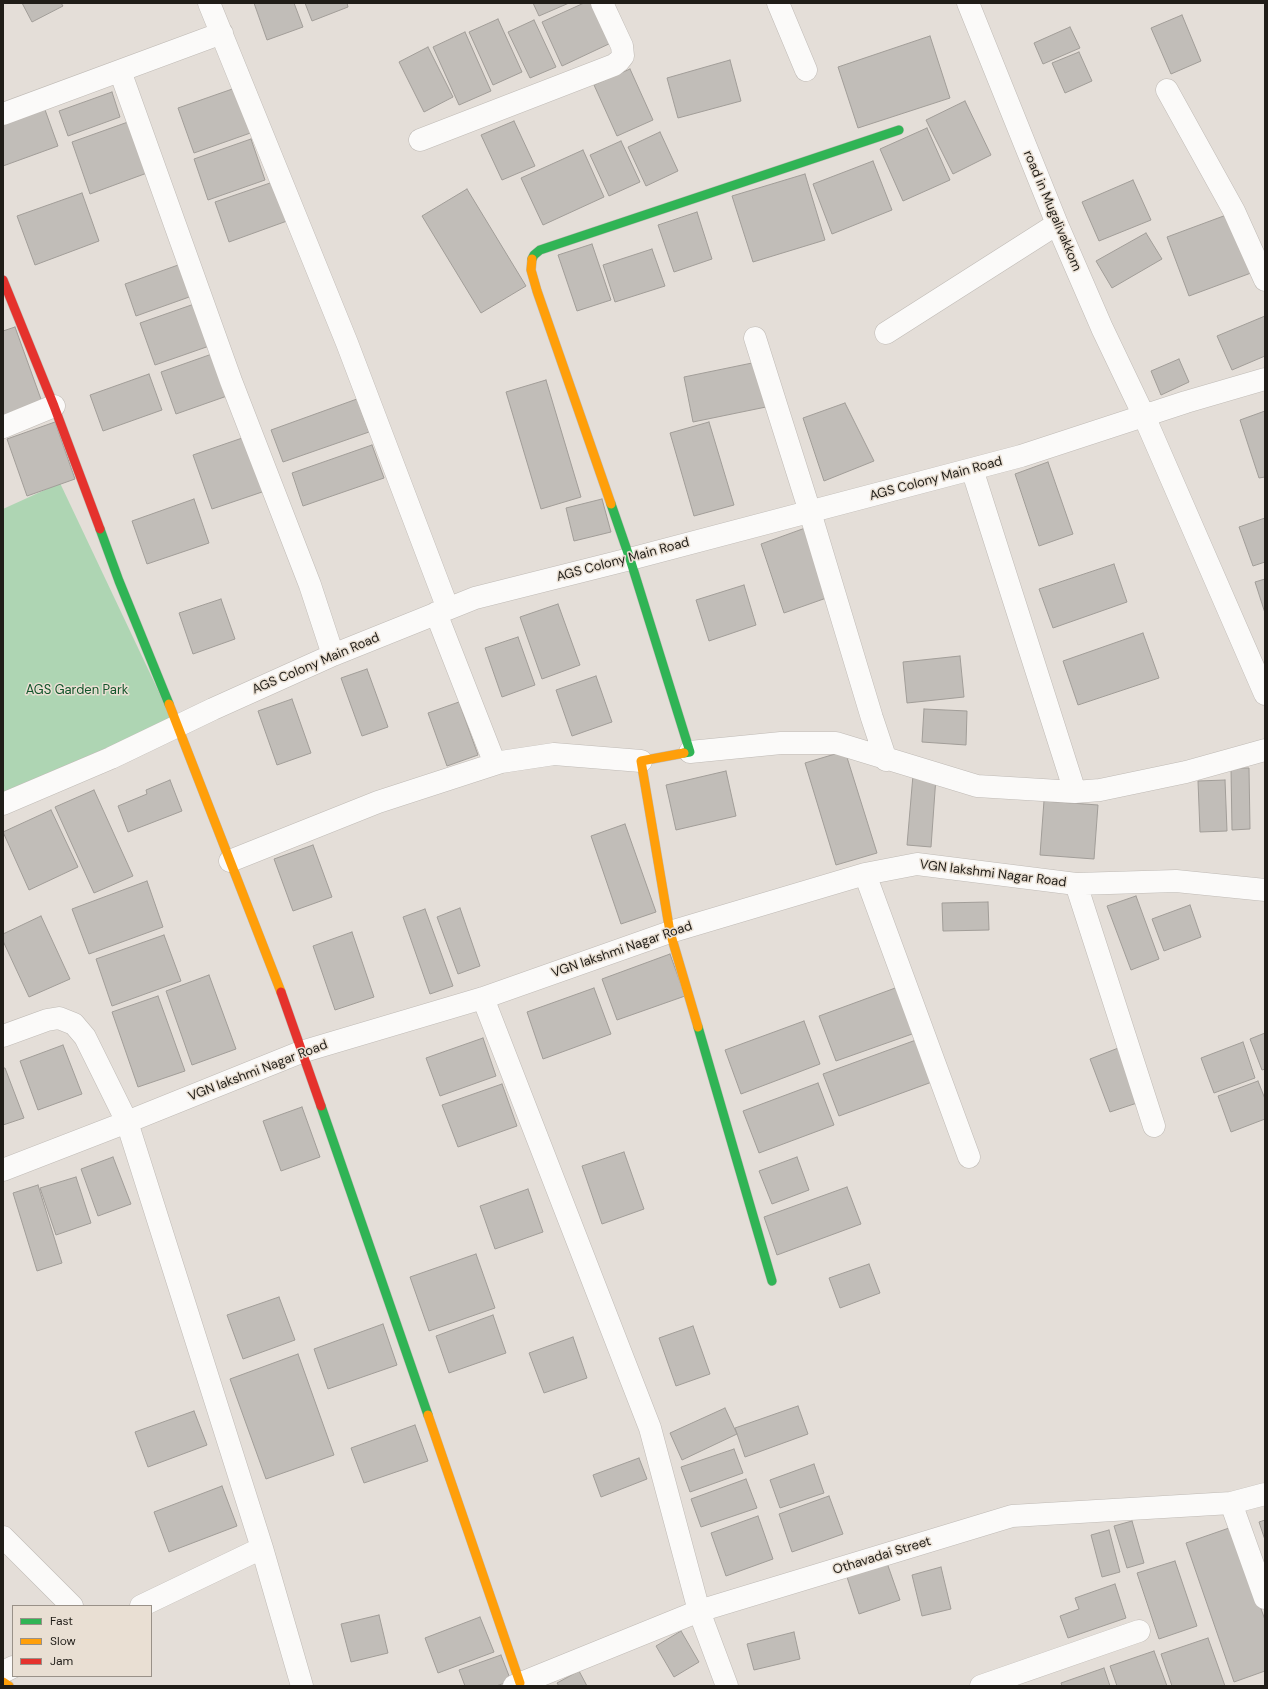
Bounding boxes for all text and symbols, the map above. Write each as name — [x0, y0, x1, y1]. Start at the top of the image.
street label: road in Mugalivakkom — [1020, 148, 1084, 274]
street label: AGS Colony Main Road — [868, 454, 1004, 504]
street label: AGS Colony Main Road — [555, 535, 691, 585]
street label: AGS Colony Main Road — [250, 630, 382, 698]
park label: AGS Garden Park — [26, 683, 128, 699]
street label: VGN lakshmi Nagar Road — [919, 857, 1067, 891]
street label: VGN lakshmi Nagar Road — [550, 919, 694, 981]
street label: VGN lakshmi Nagar Road — [186, 1037, 330, 1105]
street label: Othavadai Street — [831, 1534, 933, 1578]
legend — [12, 1605, 152, 1677]
text: Fast — [50, 1613, 73, 1629]
text: Slow — [50, 1633, 76, 1649]
text: Jam — [50, 1653, 73, 1669]

